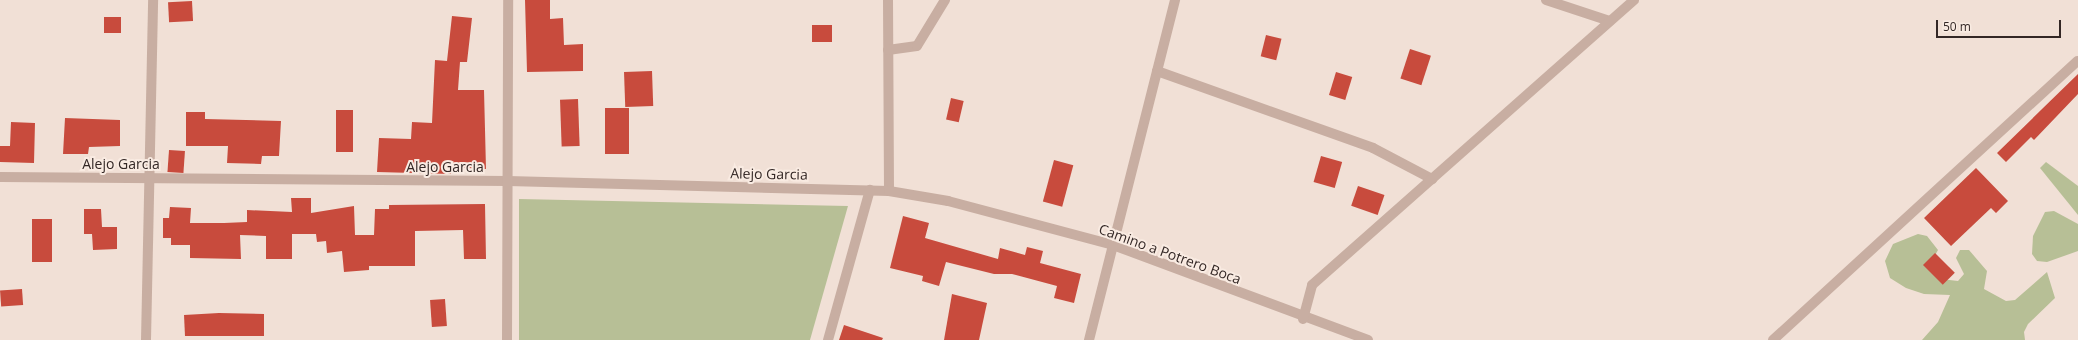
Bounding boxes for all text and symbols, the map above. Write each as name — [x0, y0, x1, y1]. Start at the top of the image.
scale bar — [1938, 12, 2063, 38]
text: 50 m — [1943, 18, 1971, 35]
street label: Alejo Garcia — [82, 156, 160, 172]
street label: Alejo Garcia — [406, 159, 484, 175]
street label: Alejo Garcia — [730, 165, 808, 183]
street label: Camino a Potrero Boca — [1097, 220, 1243, 288]

